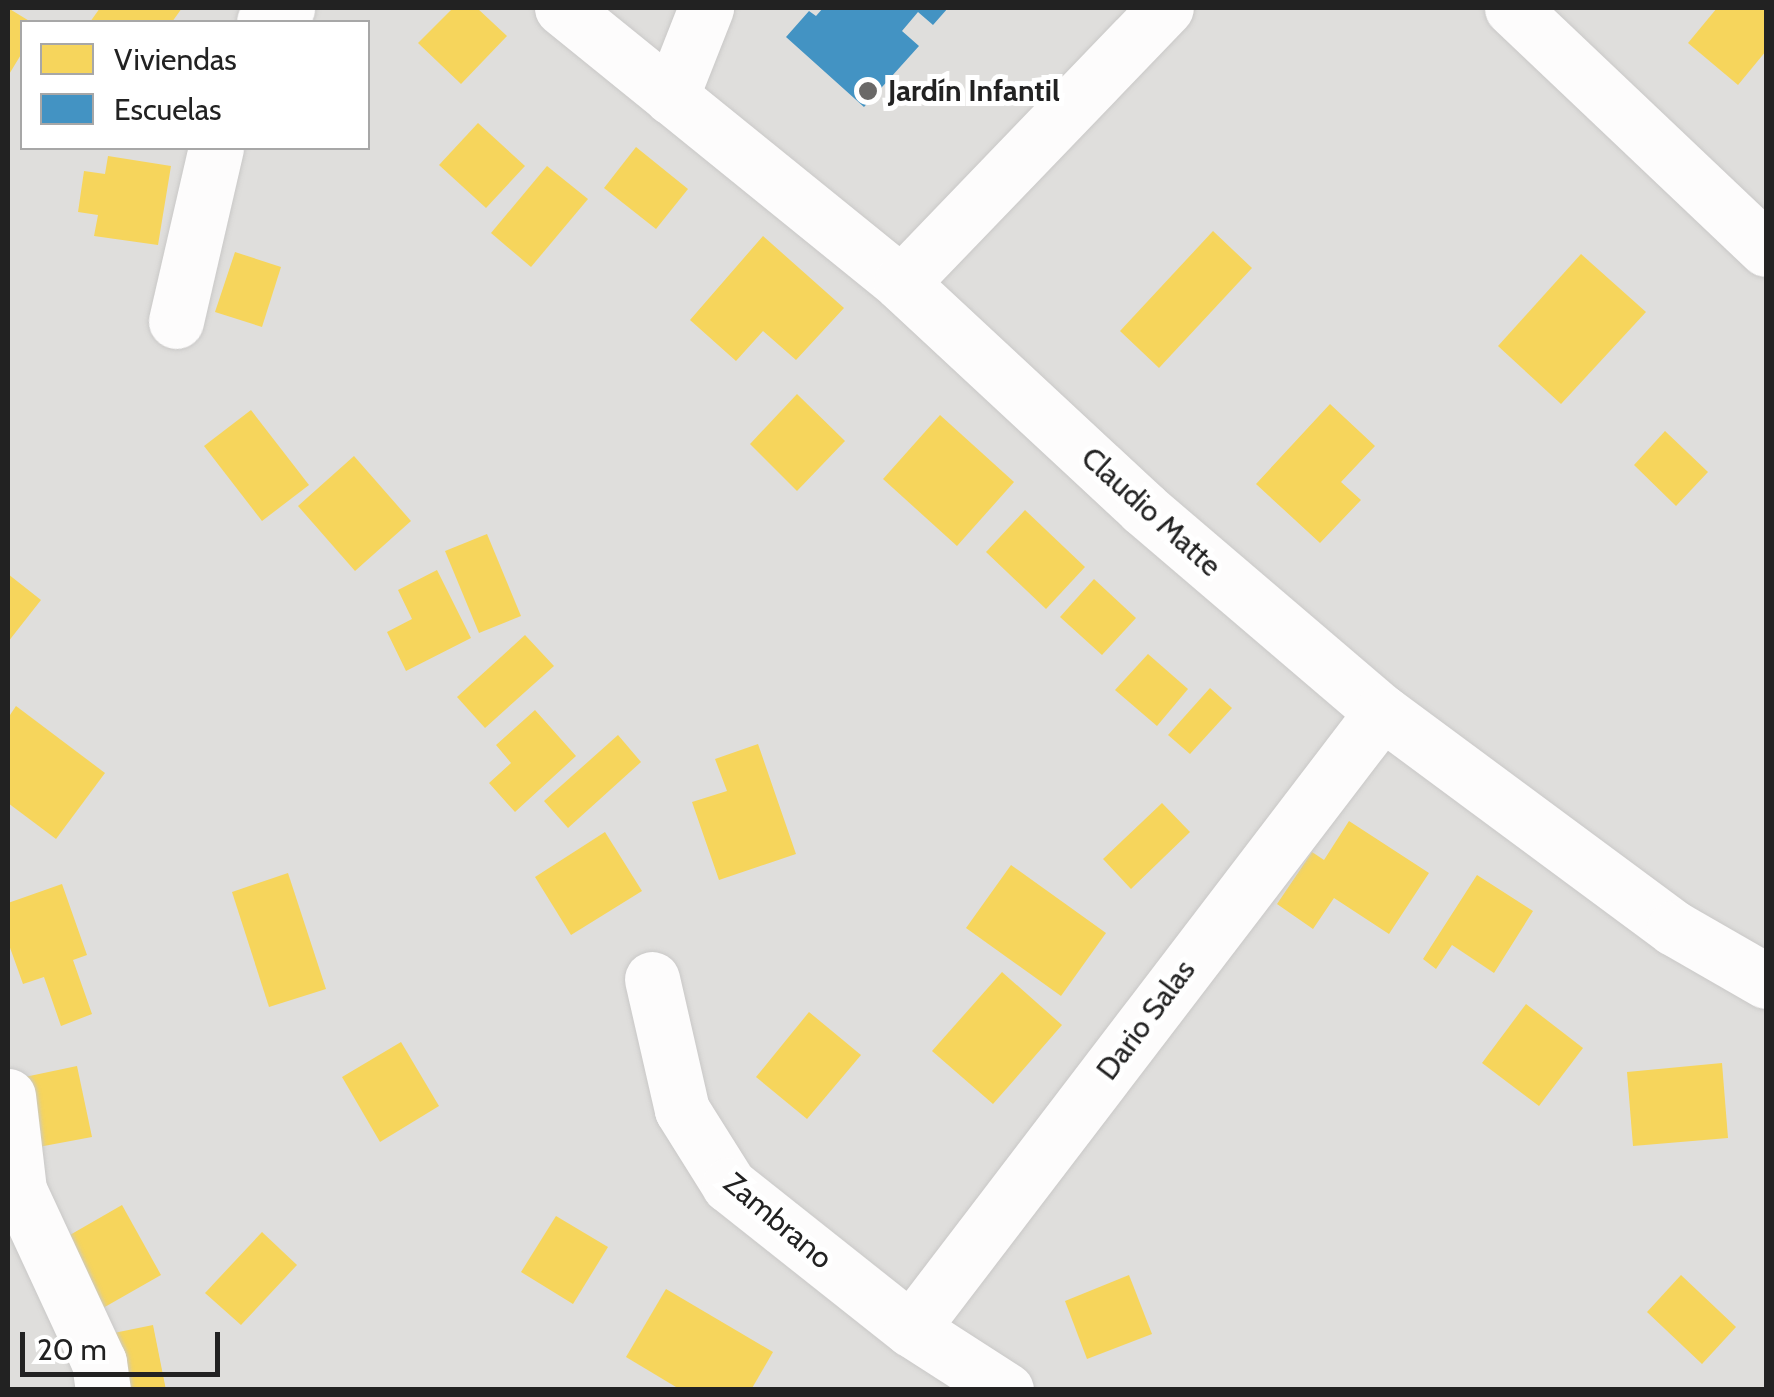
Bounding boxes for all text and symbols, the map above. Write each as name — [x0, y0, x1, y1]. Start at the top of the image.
legend — [20, 20, 370, 150]
text: Viviendas — [114, 41, 237, 78]
place label: Jardín Infantil — [888, 73, 1060, 109]
marker: Jardín Infantil — [857, 80, 879, 102]
text: Escuelas — [114, 91, 222, 128]
street label: Claudio Matte — [1074, 440, 1228, 584]
street label: Dario Salas — [1089, 953, 1203, 1087]
street label: Zambrano — [716, 1165, 840, 1277]
scale bar — [25, 1312, 225, 1374]
text: 20 m — [37, 1331, 107, 1368]

